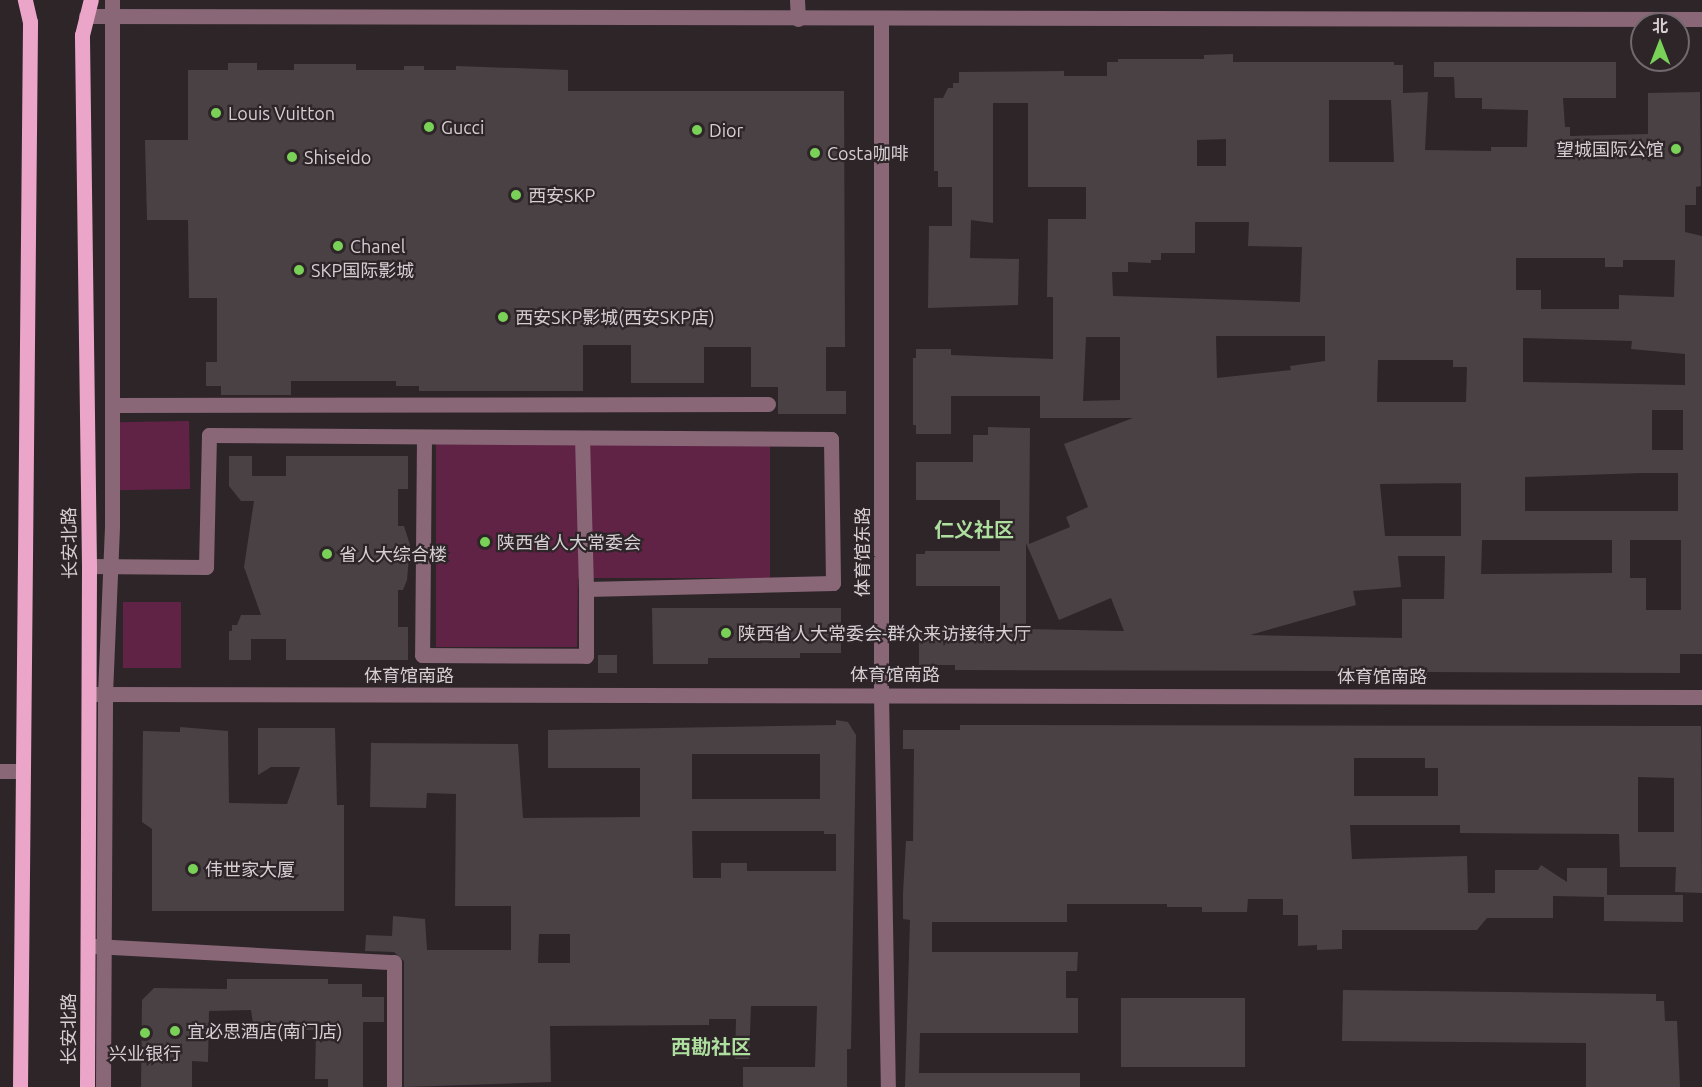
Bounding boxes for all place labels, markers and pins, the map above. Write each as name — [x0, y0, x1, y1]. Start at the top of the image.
place label: Louis Vuitton — [228, 102, 335, 124]
marker: Louis Vuitton — [209, 106, 223, 120]
place label: Gucci — [441, 116, 484, 138]
place label: Dior — [709, 119, 743, 141]
marker: Gucci — [422, 120, 436, 134]
marker: Dior — [690, 123, 704, 137]
place label: 望城国际公馆 — [1556, 138, 1664, 160]
place label: Costa咖啡 — [827, 142, 909, 164]
marker: 望城国际公馆 — [1669, 142, 1683, 156]
place label: Shiseido — [304, 146, 371, 168]
marker: Costa咖啡 — [808, 146, 822, 160]
marker: Shiseido — [285, 150, 299, 164]
place label: 西安SKP — [528, 184, 595, 206]
marker: 西安SKP — [509, 188, 523, 202]
place label: Chanel — [350, 235, 405, 257]
marker: Chanel — [331, 239, 345, 253]
place label: SKP国际影城 — [311, 259, 414, 281]
marker: SKP国际影城 — [292, 263, 306, 277]
place label: 西安SKP影城(西安SKP店) — [515, 306, 715, 328]
marker: 西安SKP影城(西安SKP店) — [496, 310, 510, 324]
place label: 陕西省人大常委会 — [497, 531, 641, 553]
marker: 陕西省人大常委会 — [478, 535, 492, 549]
place label: 省人大综合楼 — [339, 543, 447, 565]
marker: 省人大综合楼 — [320, 547, 334, 561]
place label: 陕西省人大常委会-群众来访接待大厅 — [738, 622, 1031, 644]
marker: 陕西省人大常委会-群众来访接待大厅 — [719, 626, 733, 640]
place label: 伟世家大厦 — [205, 858, 295, 880]
marker: 伟世家大厦 — [186, 862, 200, 876]
place label: 宜必思酒店(南门店) — [187, 1020, 342, 1042]
marker: 宜必思酒店(南门店) — [168, 1024, 182, 1038]
marker: 兴业银行 — [138, 1026, 152, 1040]
place label: 兴业银行 — [109, 1042, 181, 1064]

